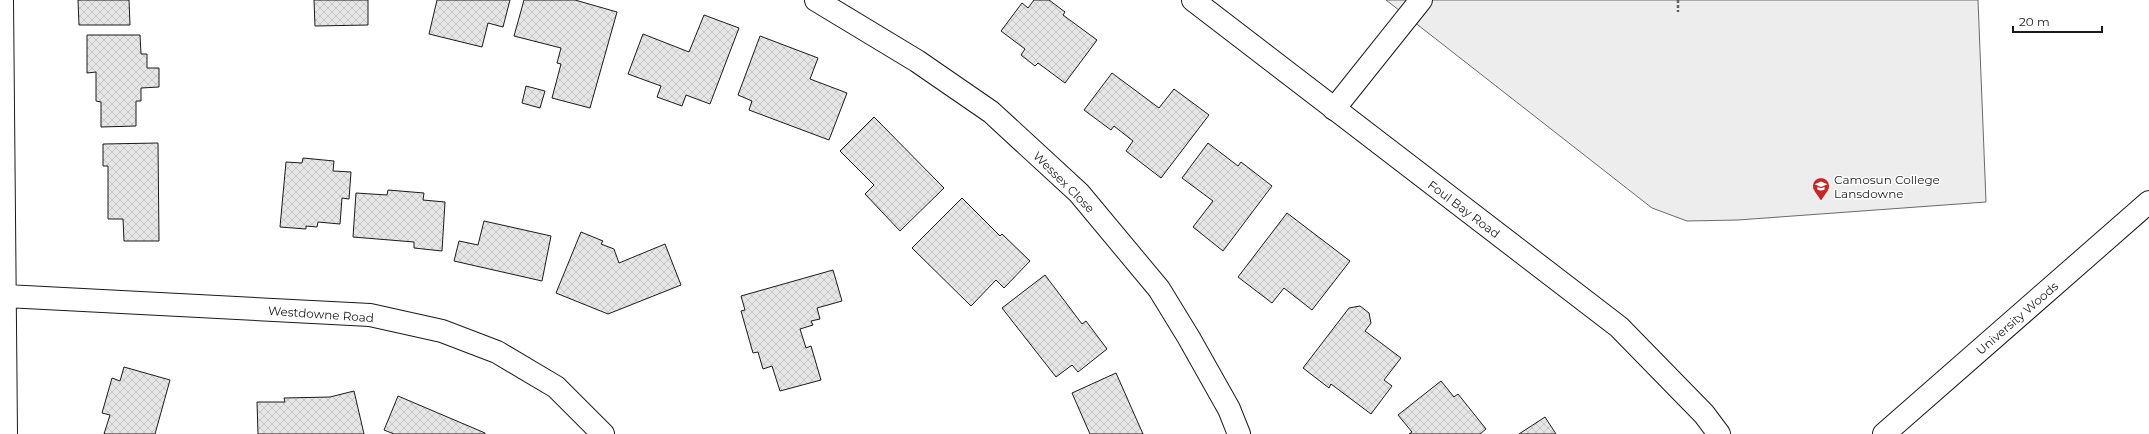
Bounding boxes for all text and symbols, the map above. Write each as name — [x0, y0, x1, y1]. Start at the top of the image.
scale bar — [2013, 8, 2102, 34]
text: 20 m — [2019, 14, 2050, 29]
street label: Wessex Close — [1030, 148, 1098, 216]
place label: Camosun College Lansdowne — [1834, 172, 1940, 201]
school or university icon: Camosun College Lansdowne — [1811, 176, 1831, 201]
street label: Foul Bay Road — [1425, 177, 1503, 241]
street label: University Woods — [1973, 278, 2061, 358]
street label: Westdowne Road — [267, 303, 375, 325]

